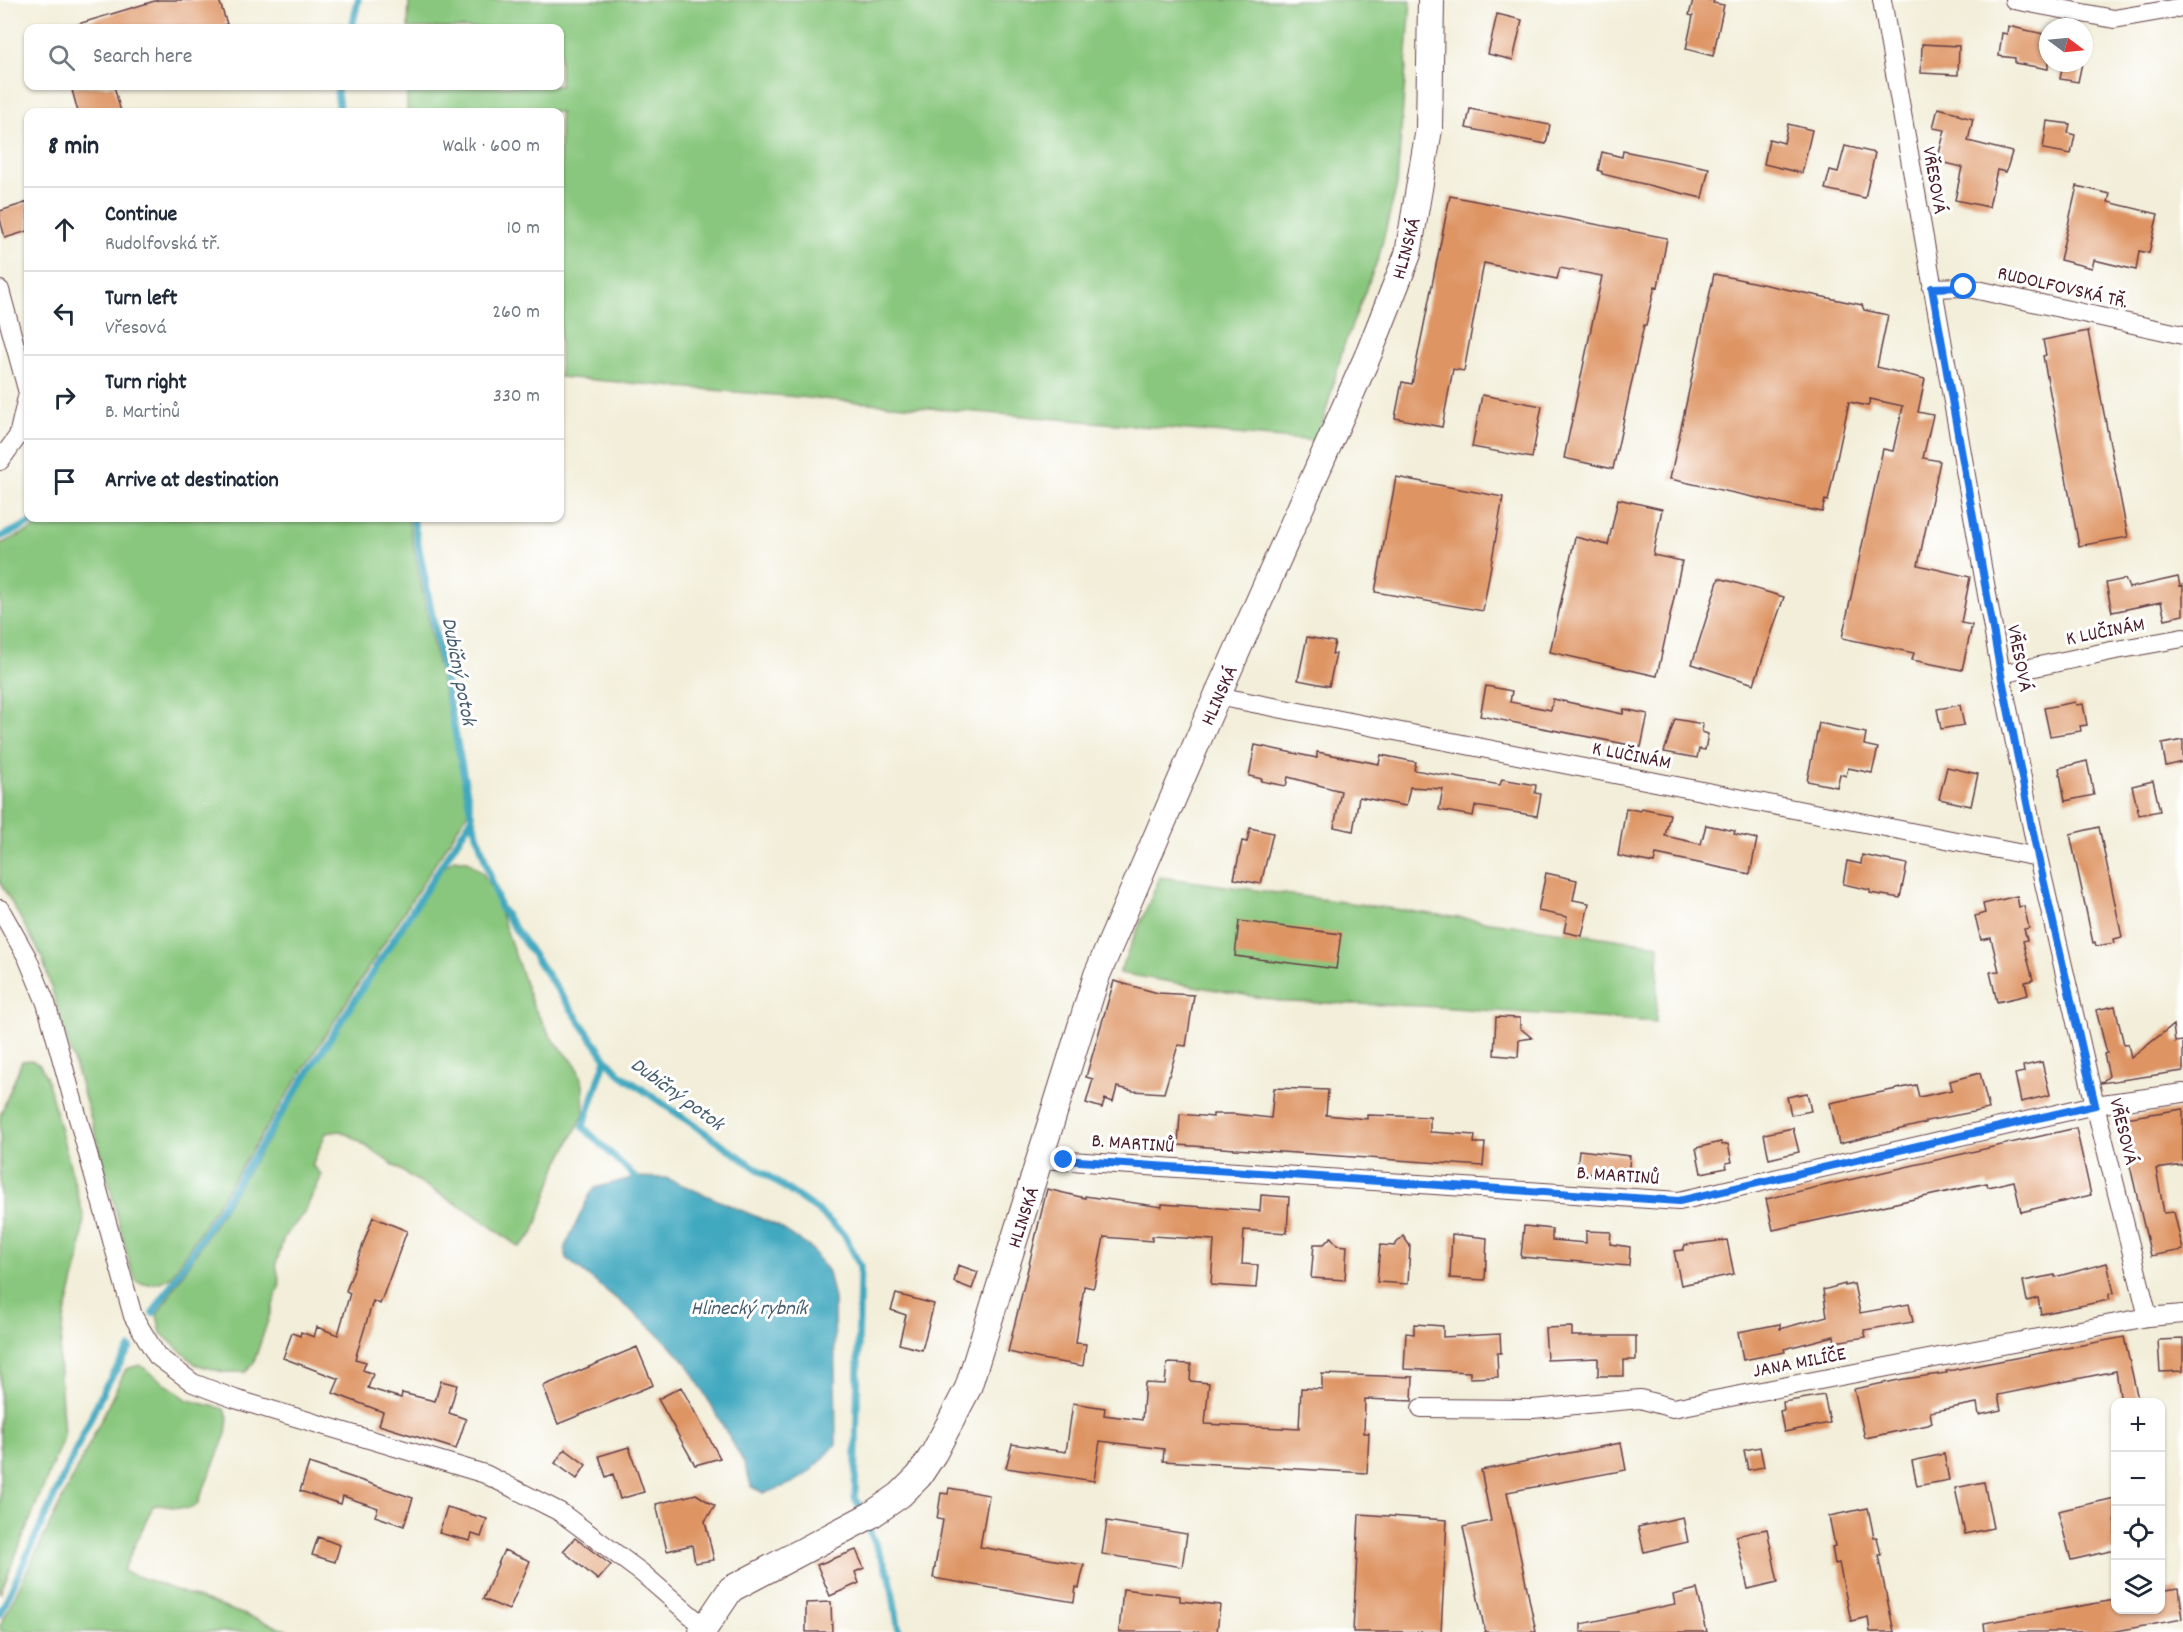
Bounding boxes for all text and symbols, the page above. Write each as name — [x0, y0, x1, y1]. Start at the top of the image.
north arrow — [2039, 18, 2093, 72]
search box — [24, 24, 564, 90]
icon: search — [45, 41, 78, 74]
text: Search here — [93, 42, 192, 73]
text: 8 min — [48, 129, 99, 166]
text: Walk · 600 m — [443, 133, 540, 161]
street label: VŘESOVÁ — [1913, 145, 1953, 216]
text: Continue — [105, 200, 177, 231]
icon: ahead — [48, 213, 81, 246]
text: 10 m — [506, 215, 540, 243]
street label: HLINSKÁ — [1386, 215, 1430, 283]
text: Rudolfovská tř. — [105, 231, 220, 259]
street label: RUDOLFOVSKÁ TŘ. — [1994, 260, 2130, 318]
route start — [1950, 273, 1976, 299]
text: Turn left — [105, 284, 177, 315]
icon: left — [48, 297, 81, 330]
text: 260 m — [492, 299, 540, 327]
text: Vřesová — [105, 315, 166, 343]
text: Turn right — [105, 368, 187, 399]
icon: right — [48, 381, 81, 414]
text: 330 m — [493, 383, 540, 411]
text: B. Martinů — [105, 399, 180, 427]
icon: arrive — [48, 465, 81, 498]
text: Arrive at destination — [105, 466, 279, 497]
street label: K LUČINÁM — [2064, 612, 2147, 654]
water label: Dubičný potok — [432, 615, 483, 730]
street label: VŘESOVÁ — [1998, 622, 2038, 695]
street label: HLINSKÁ — [1195, 662, 1246, 731]
street label: K LUČINÁM — [1590, 736, 1673, 778]
water label: Dubičný potok — [623, 1051, 731, 1141]
street label: VŘESOVÁ — [2100, 1095, 2144, 1168]
street label: B. MARTINŮ — [1090, 1128, 1175, 1162]
route end — [1050, 1146, 1076, 1172]
street label: B. MARTINŮ — [1575, 1160, 1660, 1194]
street label: HLINSKÁ — [1002, 1184, 1048, 1252]
water label: Hlinecký rybník — [691, 1295, 810, 1325]
street label: JANA MILÍČE — [1751, 1341, 1849, 1387]
map controls — [2111, 1398, 2165, 1614]
button: + — [2111, 1398, 2165, 1452]
button: − — [2111, 1452, 2165, 1506]
button: locate — [2111, 1506, 2165, 1560]
button: layers — [2111, 1560, 2165, 1614]

